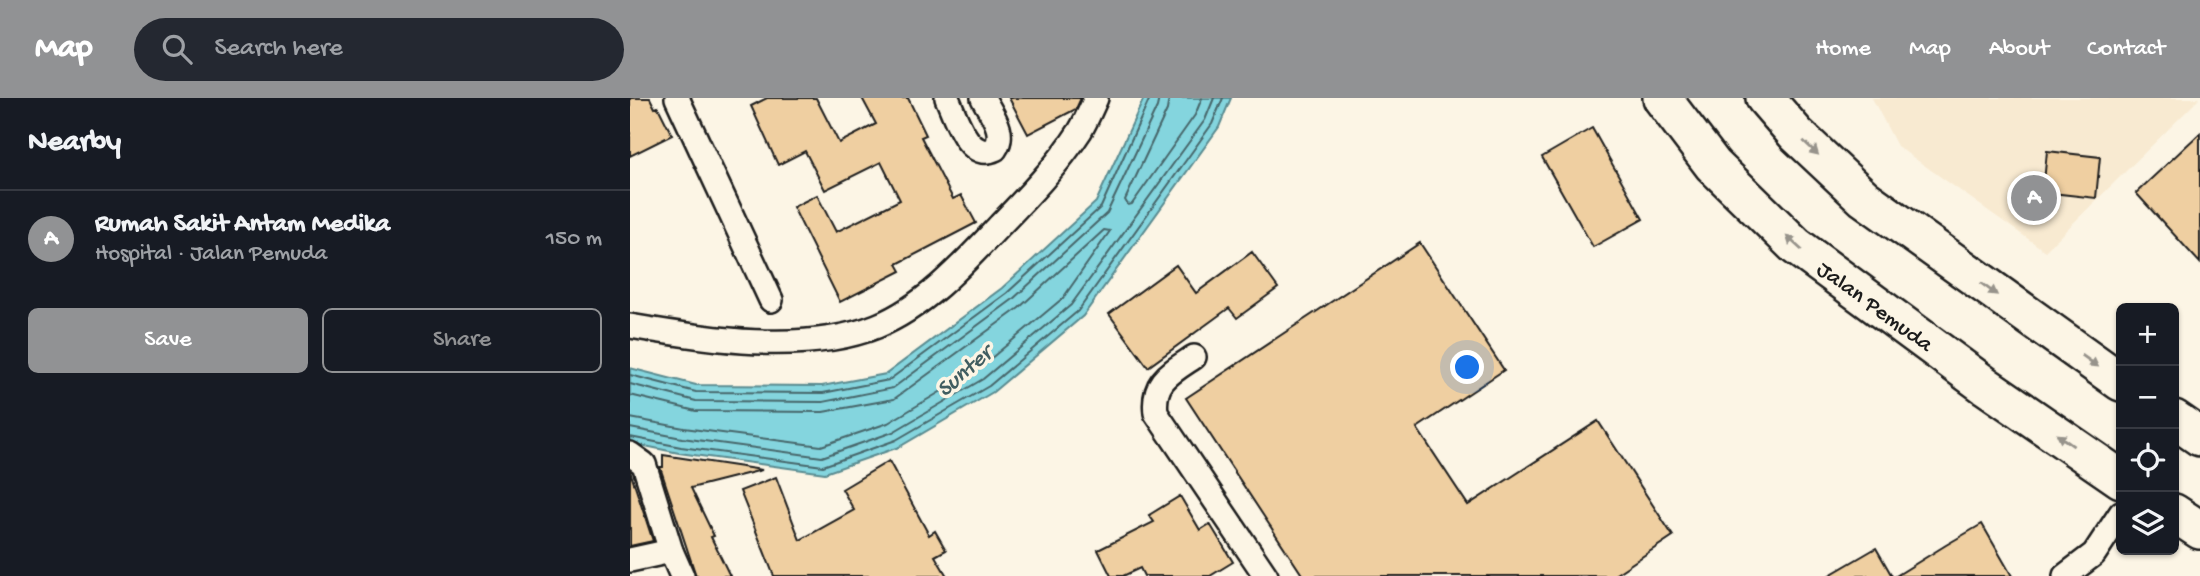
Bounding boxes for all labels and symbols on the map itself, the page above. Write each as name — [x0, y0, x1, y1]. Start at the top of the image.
one-way arrow — [1802, 140, 1820, 156]
pin: A — [2011, 172, 2057, 224]
one-way arrow — [1785, 236, 1802, 251]
street label: Jalan Pemuda — [1811, 257, 1938, 360]
one-way arrow — [1980, 282, 1998, 296]
water label: Sunter — [931, 338, 1003, 405]
your location — [1450, 350, 1484, 384]
one-way arrow — [2081, 354, 2099, 368]
one-way arrow — [2056, 433, 2074, 447]

